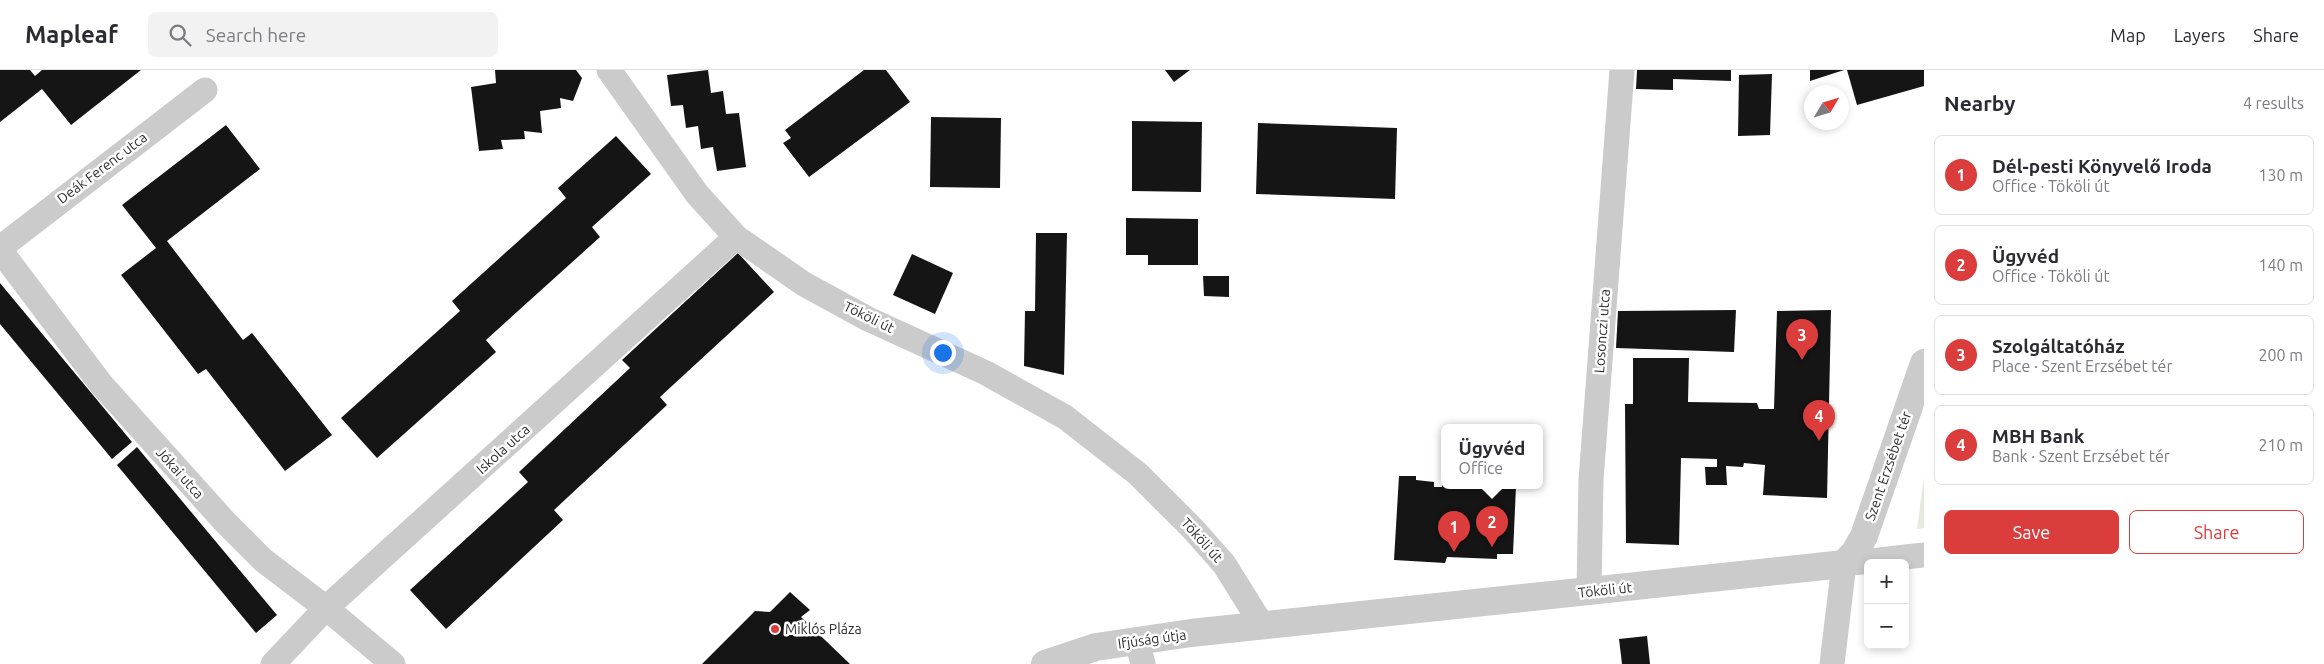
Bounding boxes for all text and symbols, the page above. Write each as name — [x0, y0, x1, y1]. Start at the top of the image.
search box — [148, 12, 498, 57]
text: Mapleaf — [25, 21, 118, 48]
icon: search — [166, 21, 194, 49]
text: Search here — [206, 24, 306, 46]
text: Map — [2110, 25, 2146, 45]
text: Layers — [2174, 25, 2225, 45]
text: Share — [2253, 25, 2299, 45]
north arrow — [1804, 85, 1849, 130]
text: Nearby — [1944, 91, 2015, 115]
text: 4 results — [2243, 94, 2304, 112]
street label: Deák Ferenc utca — [54, 129, 150, 207]
text: Dél-pesti Könyvelő Iroda — [1992, 155, 2212, 177]
text: 1 — [1956, 166, 1966, 184]
text: 130 m — [2258, 166, 2303, 184]
text: Office · Tököli út — [1992, 177, 2110, 195]
text: Ügyvéd — [1992, 245, 2059, 267]
text: 2 — [1956, 256, 1966, 274]
text: 140 m — [2258, 256, 2303, 274]
text: Office · Tököli út — [1992, 267, 2110, 285]
street label: Losonczi utca — [1591, 288, 1613, 374]
street label: Tököli út — [841, 298, 897, 336]
pin: 3 — [1786, 319, 1818, 360]
text: Szolgáltatóház — [1992, 335, 2125, 357]
your location — [930, 340, 956, 366]
text: 3 — [1956, 346, 1966, 364]
text: 200 m — [2258, 346, 2303, 364]
text: Place · Szent Erzsébet tér — [1992, 357, 2173, 375]
pin: 4 — [1803, 400, 1835, 441]
street label: Szent Erzsébet tér — [1862, 409, 1914, 523]
street label: Iskola utca — [473, 421, 533, 477]
popup — [1441, 424, 1543, 489]
text: MBH Bank — [1992, 425, 2084, 447]
text: 4 — [1956, 436, 1966, 454]
text: 210 m — [2258, 436, 2303, 454]
text: Ügyvéd — [1458, 437, 1526, 459]
street label: Jókai utca — [153, 444, 207, 502]
text: Bank · Szent Erzsébet tér — [1992, 447, 2170, 465]
text: Office — [1458, 459, 1503, 477]
pin: 2 — [1476, 506, 1508, 547]
button: Save — [1944, 510, 2119, 554]
button: Share — [2129, 510, 2304, 554]
pin: 1 — [1438, 511, 1470, 552]
street label: Tököli út — [1178, 515, 1226, 566]
map controls — [1864, 559, 1909, 649]
button: + — [1864, 559, 1909, 604]
street label: Tököli út — [1577, 579, 1633, 601]
button: − — [1864, 604, 1909, 649]
place label: Miklós Pláza — [785, 621, 862, 637]
marker: Miklós Pláza — [769, 623, 781, 635]
street label: Ifjúság útja — [1117, 626, 1187, 652]

